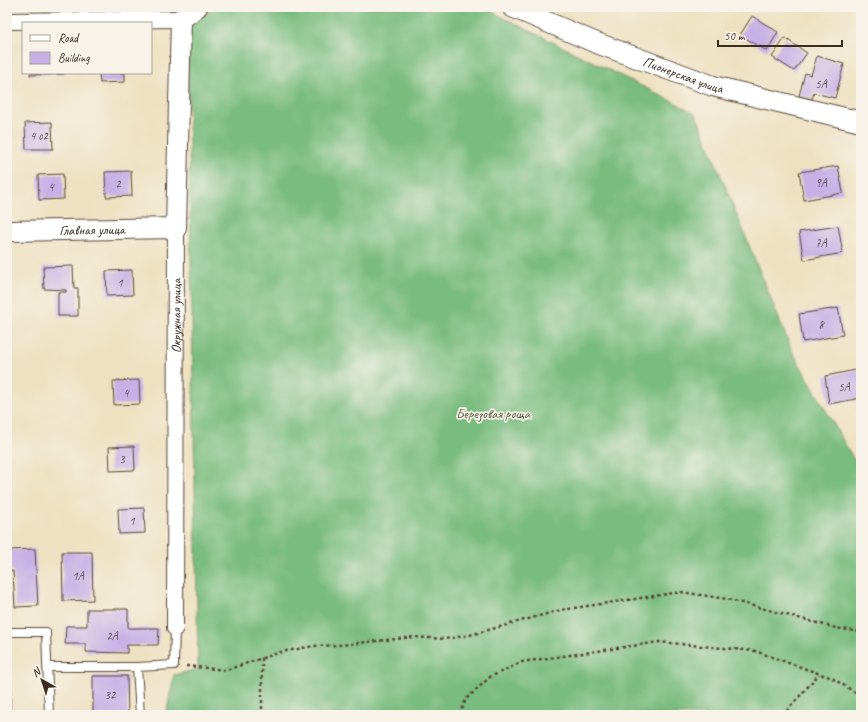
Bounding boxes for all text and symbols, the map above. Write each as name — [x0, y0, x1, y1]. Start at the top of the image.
legend — [22, 22, 152, 74]
scale bar — [718, 22, 842, 48]
text: 50 m — [724, 28, 746, 44]
text: Road — [58, 30, 80, 46]
text: Building — [58, 50, 90, 66]
street label: Пионерская улица — [641, 52, 726, 97]
house number: 5А — [815, 76, 828, 92]
house number: 4 с2 — [30, 128, 50, 144]
house number: 9А — [815, 175, 828, 191]
house number: 2 — [115, 176, 122, 192]
house number: 4 — [48, 179, 55, 195]
street label: Главная улица — [59, 220, 126, 239]
house number: 7А — [815, 235, 828, 251]
house number: 1 — [117, 275, 123, 291]
street label: Окружная улица — [167, 277, 184, 353]
house number: 8 — [818, 317, 825, 333]
house number: 5А — [838, 379, 851, 395]
house number: 4 — [123, 385, 130, 401]
park label: Березовая роща — [456, 405, 531, 422]
house number: 3 — [119, 451, 126, 467]
house number: 1 — [129, 513, 135, 529]
house number: 1А — [72, 568, 85, 584]
house number: 2А — [106, 628, 119, 644]
north arrow — [22, 660, 62, 700]
text: N — [29, 663, 44, 680]
house number: 32 — [105, 687, 117, 703]

